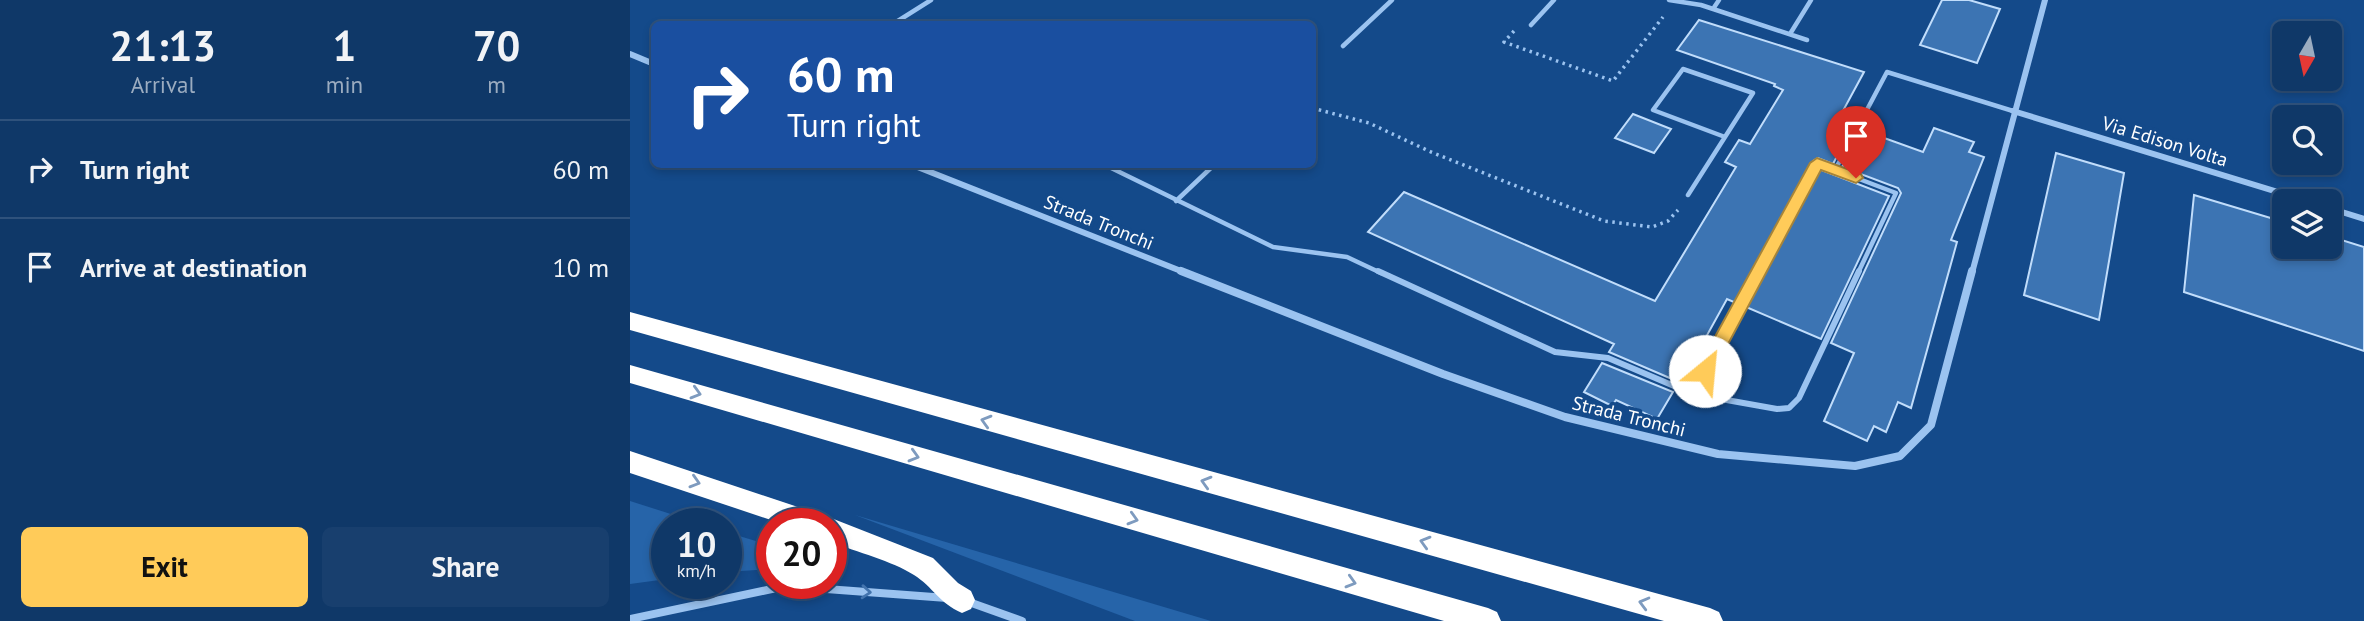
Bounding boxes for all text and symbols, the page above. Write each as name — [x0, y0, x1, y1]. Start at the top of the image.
text: 21:13 — [110, 18, 216, 73]
text: 1 — [333, 18, 356, 73]
text: 70 — [473, 18, 520, 73]
north arrow — [2272, 21, 2342, 91]
map controls — [2272, 21, 2342, 259]
text: 60 m — [787, 42, 894, 106]
icon: right — [672, 49, 763, 140]
text: Arrival — [131, 70, 195, 99]
text: min — [326, 70, 363, 99]
text: m — [487, 70, 506, 99]
text: Turn right — [787, 104, 921, 146]
button: search — [2272, 105, 2342, 175]
pin — [1826, 106, 1886, 178]
street label: Via Edison Volta — [2098, 110, 2231, 172]
icon: arrive — [1837, 117, 1875, 155]
icon: right — [21, 150, 59, 188]
text: Turn right — [80, 153, 189, 186]
text: 60 m — [553, 153, 609, 186]
street label: Strada Tronchi — [1041, 189, 1157, 255]
button: layers — [2272, 189, 2342, 259]
icon: arrive — [21, 248, 59, 286]
text: Arrive at destination — [80, 251, 307, 284]
text: 10 m — [553, 251, 609, 284]
position arrow — [1668, 334, 1742, 408]
one-way arrow — [689, 385, 701, 399]
street label: Strada Tronchi — [1570, 390, 1688, 442]
one-way arrow — [981, 414, 993, 429]
one-way arrow — [908, 448, 920, 462]
one-way arrow — [689, 474, 701, 489]
one-way arrow — [1200, 475, 1212, 490]
speed limit sign: 20 — [756, 508, 847, 599]
one-way arrow — [1127, 510, 1139, 525]
text: 10 — [677, 521, 716, 567]
button: Exit — [21, 527, 308, 607]
button: Share — [322, 527, 609, 607]
one-way arrow — [1419, 536, 1431, 551]
text: km/h — [677, 559, 716, 582]
one-way arrow — [1345, 573, 1357, 588]
one-way arrow — [861, 584, 872, 599]
one-way arrow — [1638, 597, 1650, 611]

